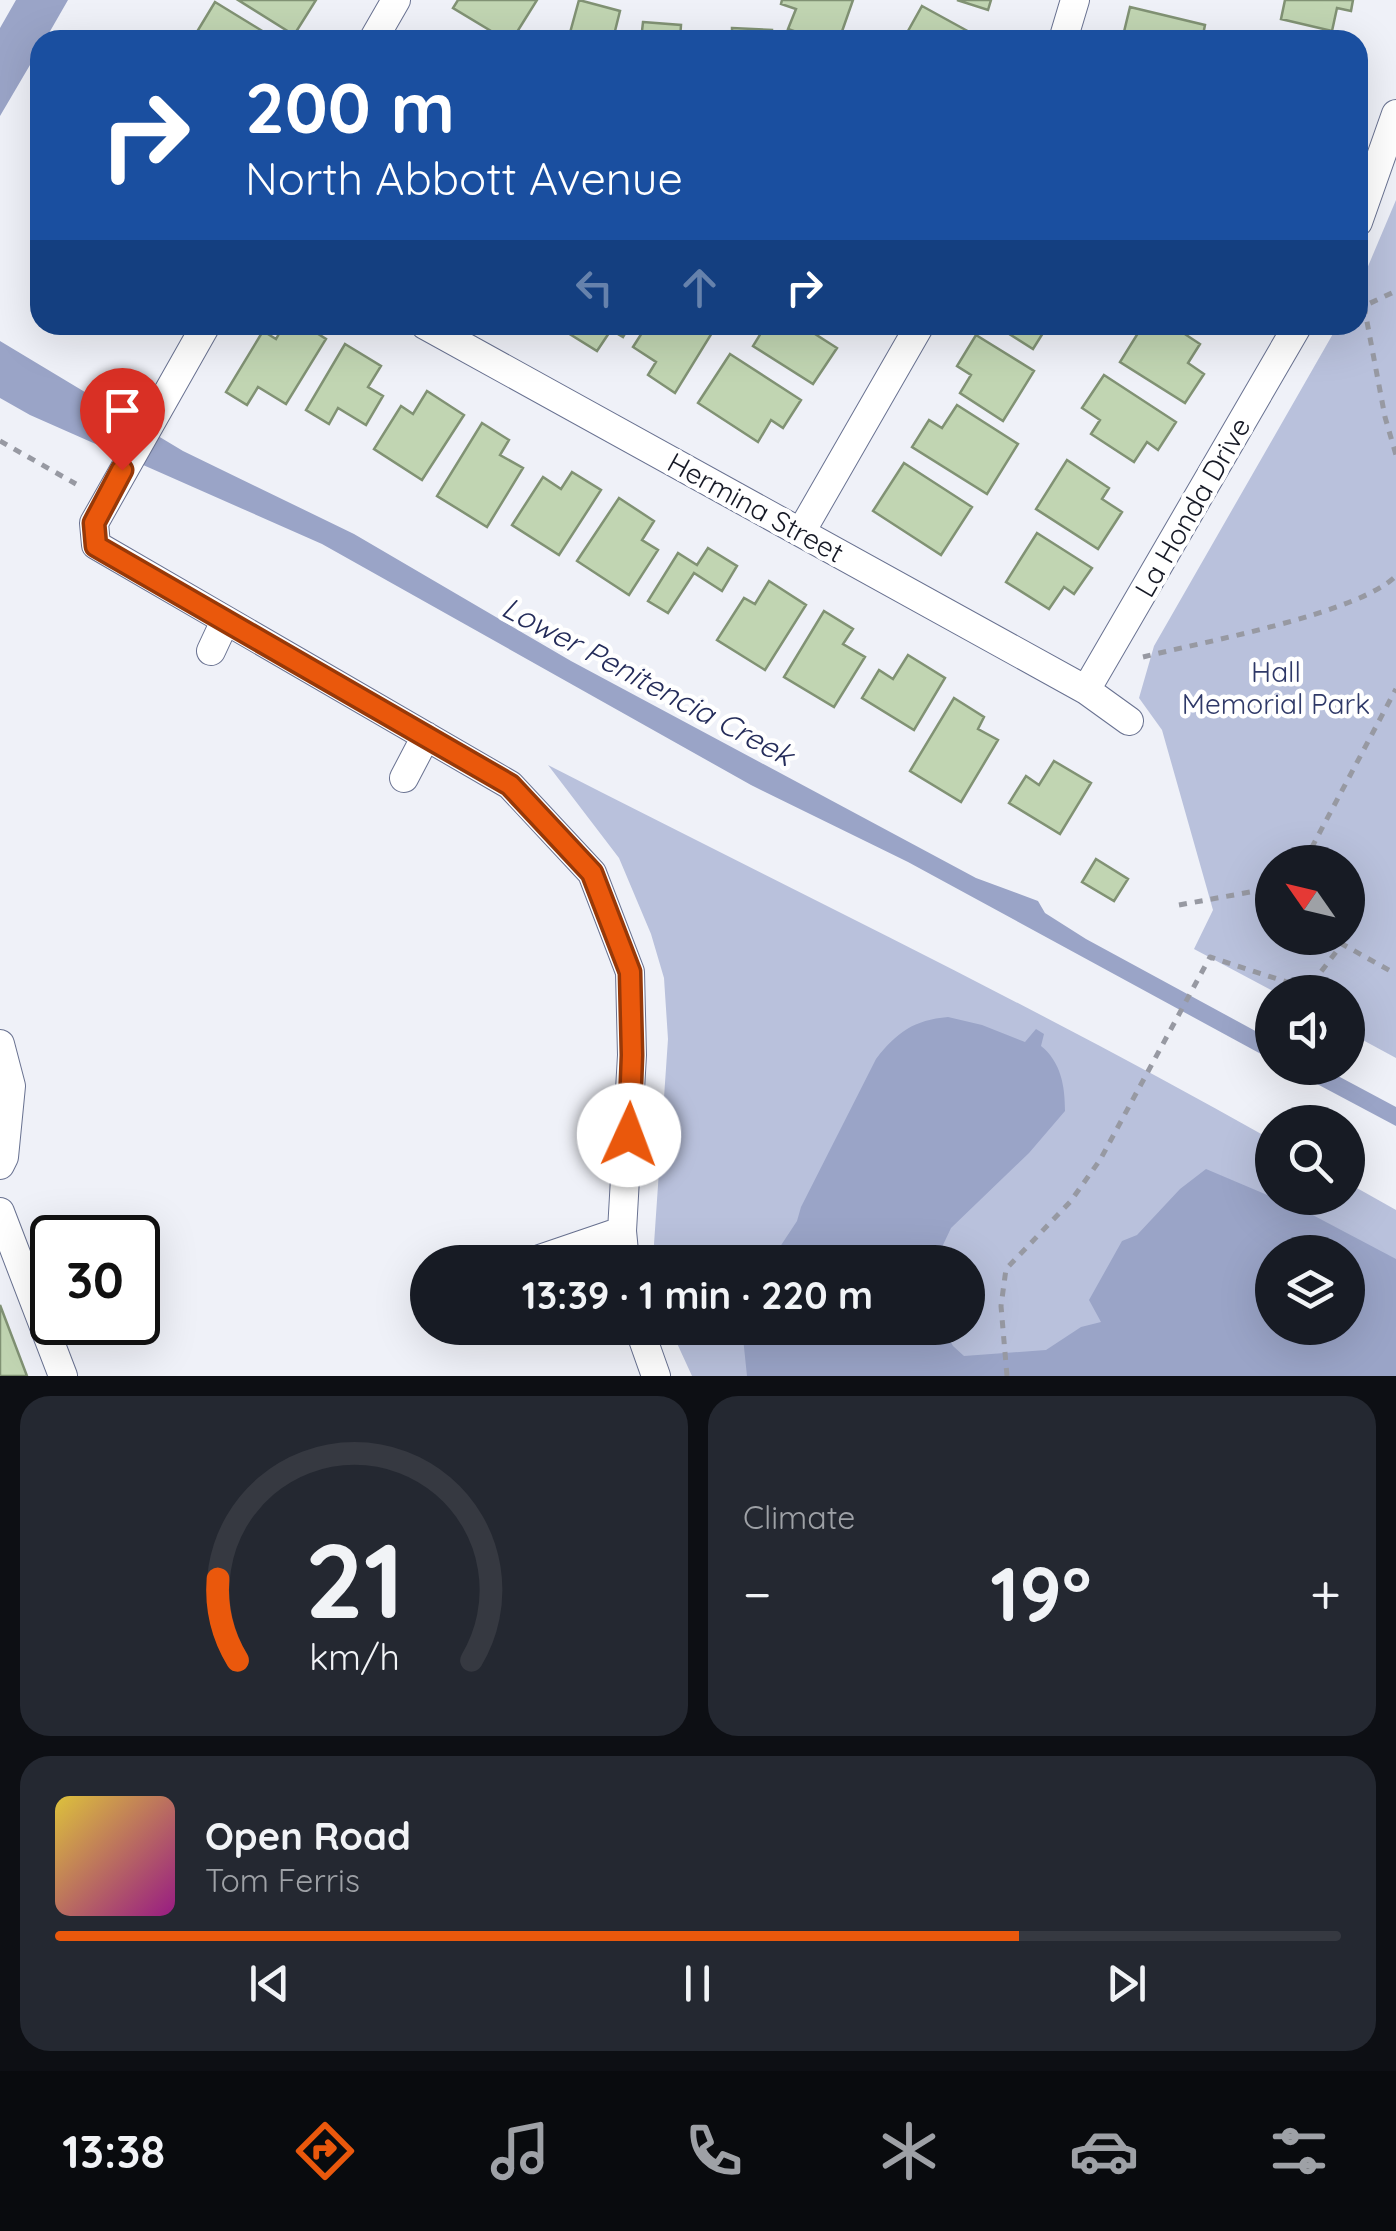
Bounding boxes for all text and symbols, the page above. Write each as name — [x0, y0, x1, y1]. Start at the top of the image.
text: 200 m — [245, 63, 455, 151]
icon: right — [80, 70, 210, 200]
text: North Abbott Avenue — [245, 150, 683, 206]
icon: left — [567, 260, 622, 315]
icon: ahead — [672, 260, 727, 315]
icon: right — [777, 260, 832, 315]
pin — [80, 368, 165, 471]
icon: arrive — [95, 383, 150, 438]
street label: La Honda Drive — [1126, 411, 1258, 603]
street label: Hermina Street — [662, 444, 850, 570]
water label: Lower Penitencia Creek — [496, 588, 803, 775]
park label: Hall Memorial Park — [1182, 654, 1370, 721]
north arrow — [1255, 845, 1365, 955]
map controls — [1255, 845, 1365, 1345]
button: sound — [1255, 975, 1365, 1085]
position arrow — [577, 1083, 681, 1187]
button: search — [1255, 1105, 1365, 1215]
speed limit sign: 30 — [30, 1215, 160, 1345]
button: layers — [1255, 1235, 1365, 1345]
text: 13:39 · 1 min · 220 m — [522, 1271, 873, 1319]
text: Climate — [743, 1497, 855, 1537]
text: 21 — [304, 1514, 404, 1644]
text: 19° — [990, 1546, 1091, 1640]
text: − — [743, 1559, 772, 1628]
text: + — [1310, 1559, 1341, 1628]
text: km/h — [309, 1634, 399, 1679]
text: Open Road — [205, 1812, 411, 1860]
text: Tom Ferris — [205, 1860, 360, 1900]
icon: previous — [242, 1956, 297, 2011]
icon: pause — [670, 1956, 725, 2011]
icon: next — [1099, 1956, 1154, 2011]
icon: directions — [290, 2116, 360, 2186]
icon: music — [485, 2116, 555, 2186]
icon: phone — [679, 2116, 749, 2186]
icon: climate — [874, 2116, 944, 2186]
icon: car — [1069, 2116, 1139, 2186]
icon: filters — [1264, 2116, 1334, 2186]
text: 13:38 — [62, 2123, 165, 2179]

